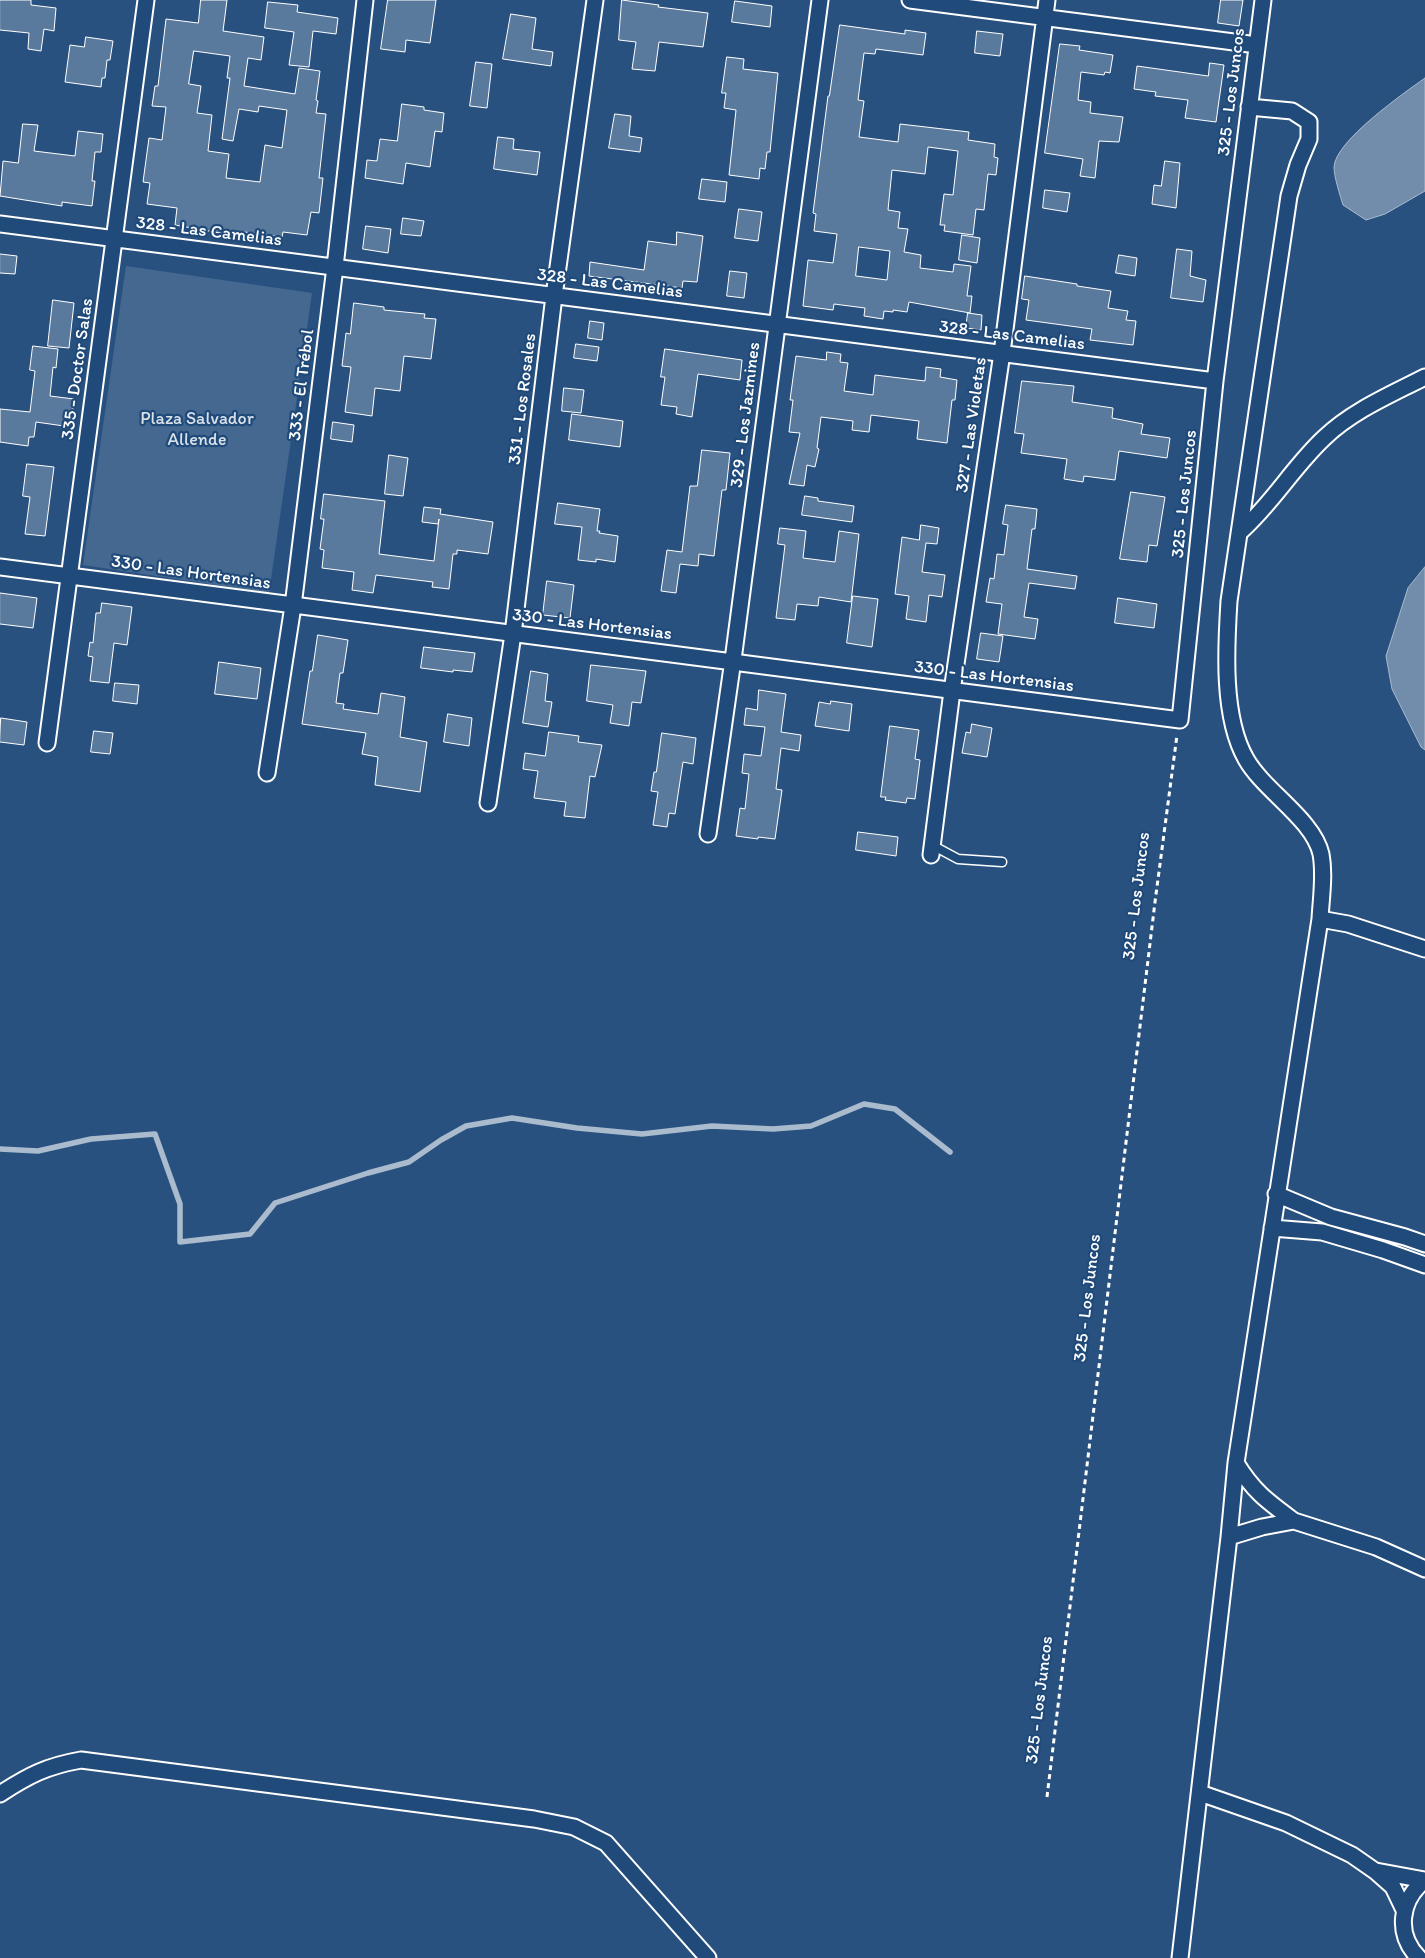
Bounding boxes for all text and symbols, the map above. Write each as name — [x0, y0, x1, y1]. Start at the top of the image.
street label: 325 - Los Juncos — [1213, 27, 1251, 157]
street label: 328 - Las Camelias — [135, 212, 283, 252]
street label: 328 - Las Camelias — [536, 264, 684, 304]
street label: 335 - Doctor Salas — [57, 297, 99, 441]
street label: 328 - Las Camelias — [938, 316, 1086, 356]
street label: 333 - El Trébol — [284, 328, 320, 442]
street label: 331 - Los Rosales — [504, 332, 542, 466]
street label: 329 - Los Jazmines — [726, 341, 766, 489]
street label: 327 - Las Violetas — [952, 356, 992, 494]
park label: Plaza Salvador Allende — [140, 408, 254, 450]
street label: 325 - Los Juncos — [1168, 429, 1202, 559]
street label: 330 - Las Hortensias — [110, 551, 272, 595]
street label: 330 - Las Hortensias — [511, 604, 673, 646]
street label: 330 - Las Hortensias — [913, 656, 1075, 698]
street label: 325 - Los Juncos — [1118, 831, 1156, 961]
street label: 325 - Los Juncos — [1069, 1233, 1107, 1363]
street label: 325 - Los Juncos — [1021, 1635, 1059, 1765]

